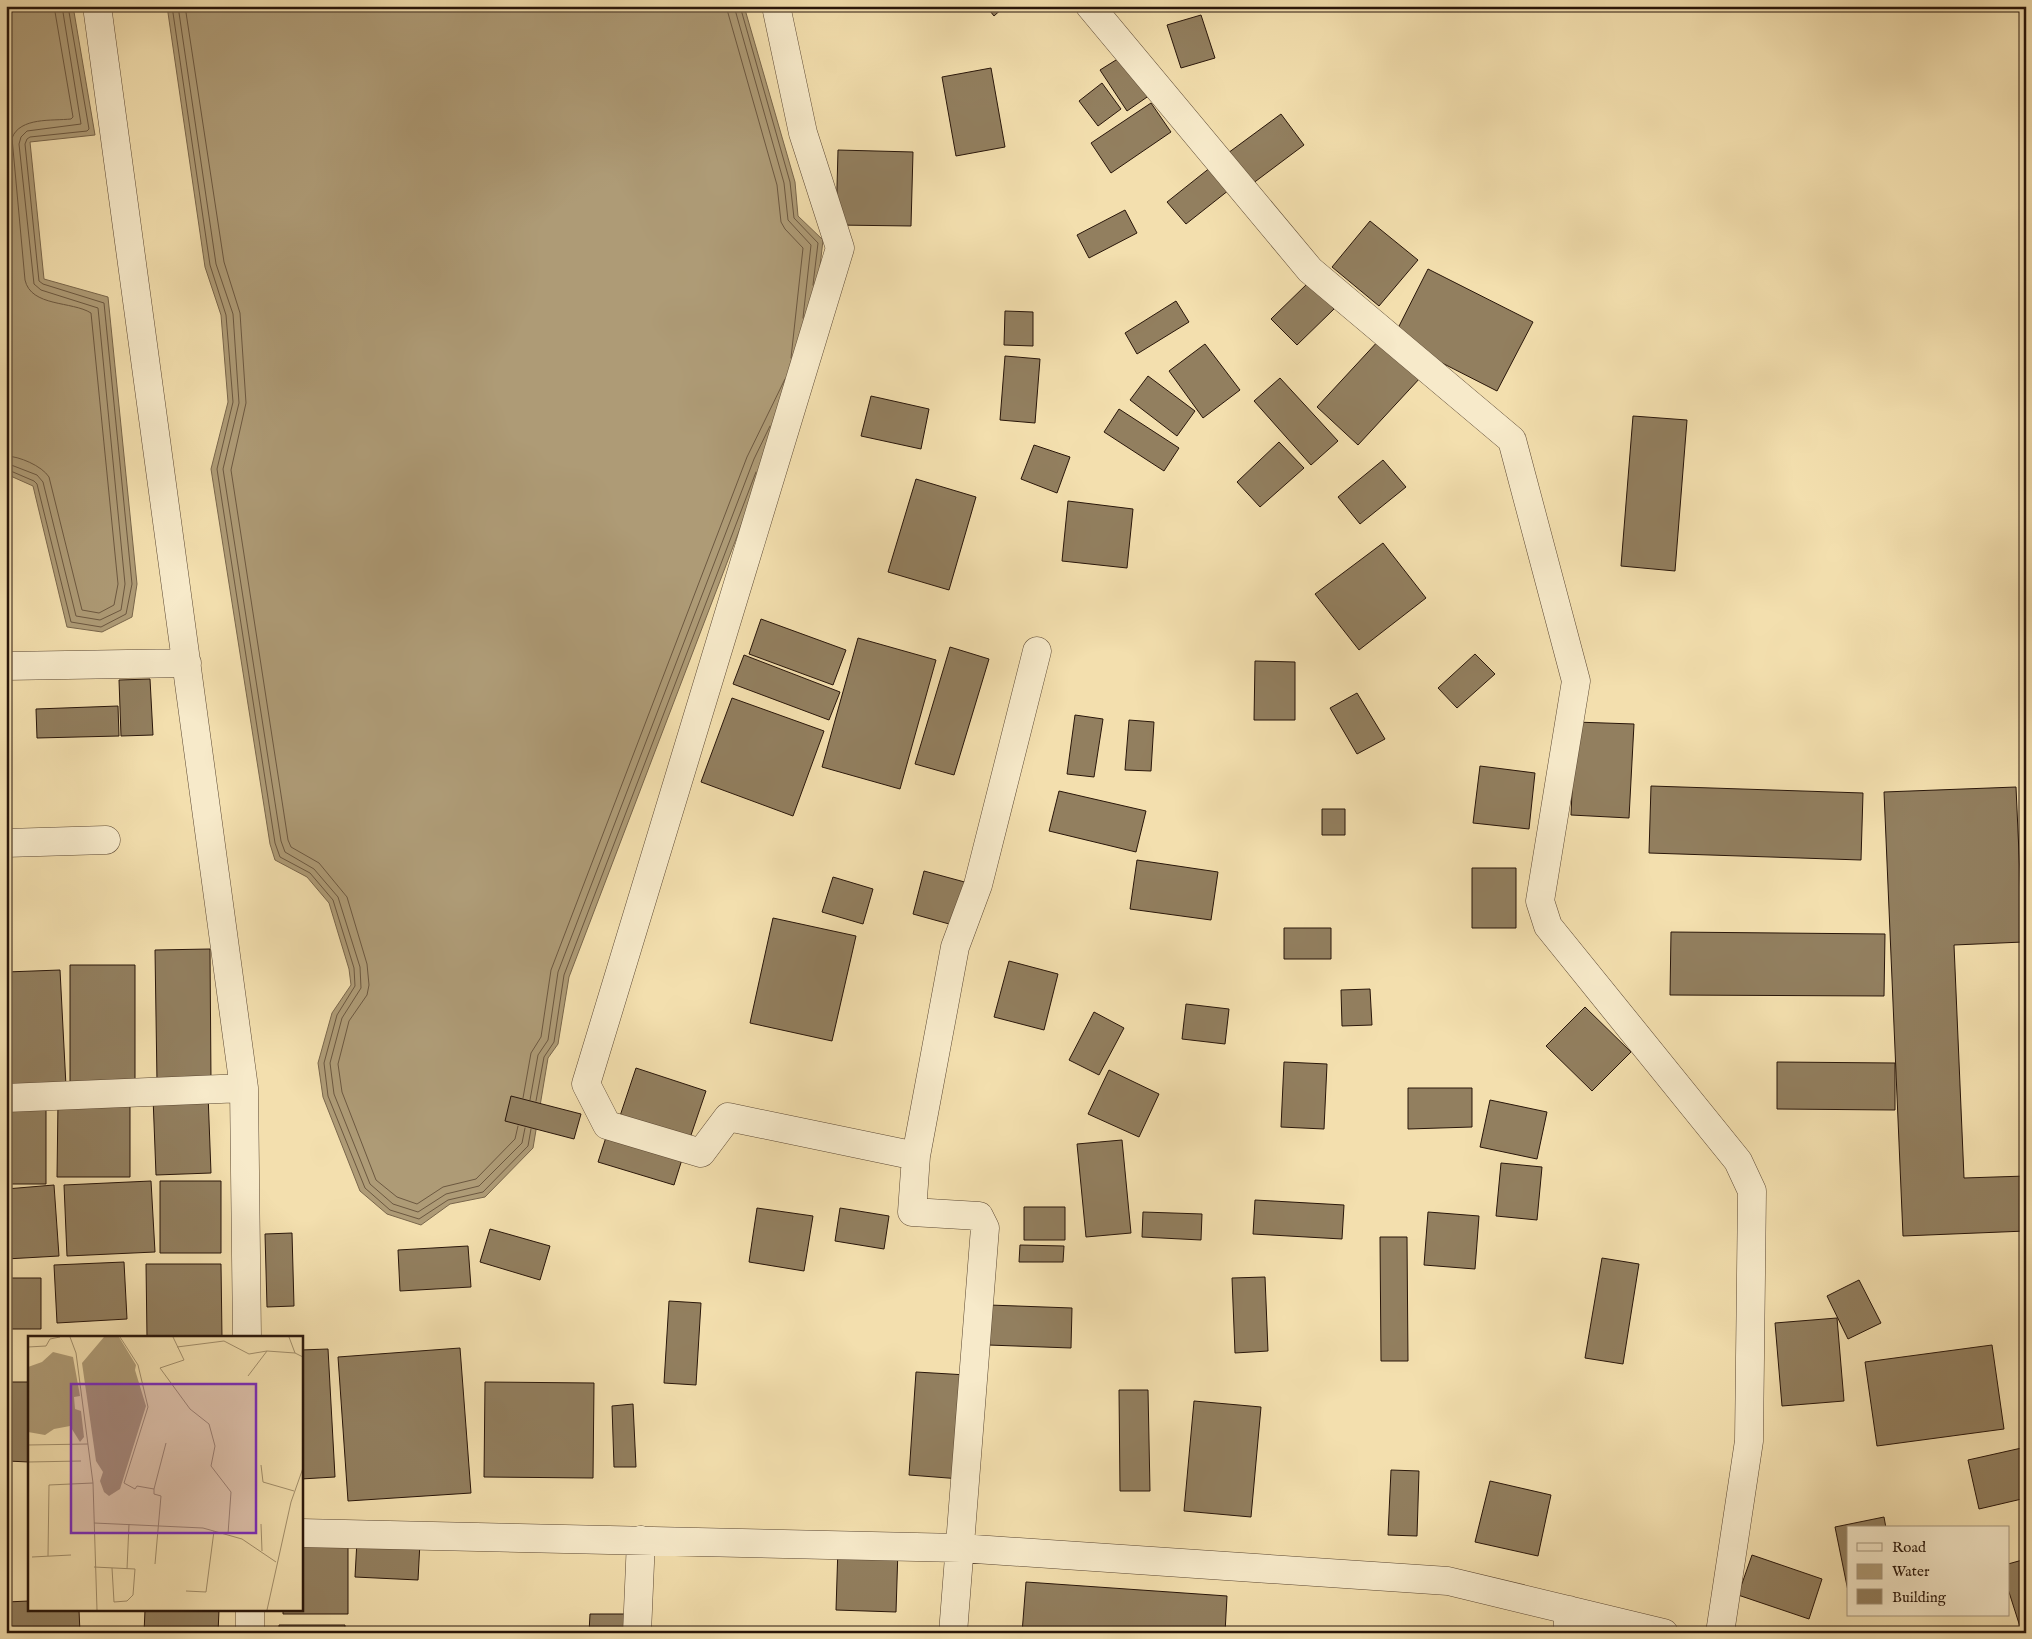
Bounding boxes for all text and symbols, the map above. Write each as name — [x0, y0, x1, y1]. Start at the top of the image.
inset map — [28, 1336, 302, 1612]
legend — [1847, 1526, 2010, 1616]
text: Road — [1892, 1538, 1927, 1557]
text: Water — [1892, 1562, 1930, 1581]
text: Building — [1892, 1588, 1947, 1607]

